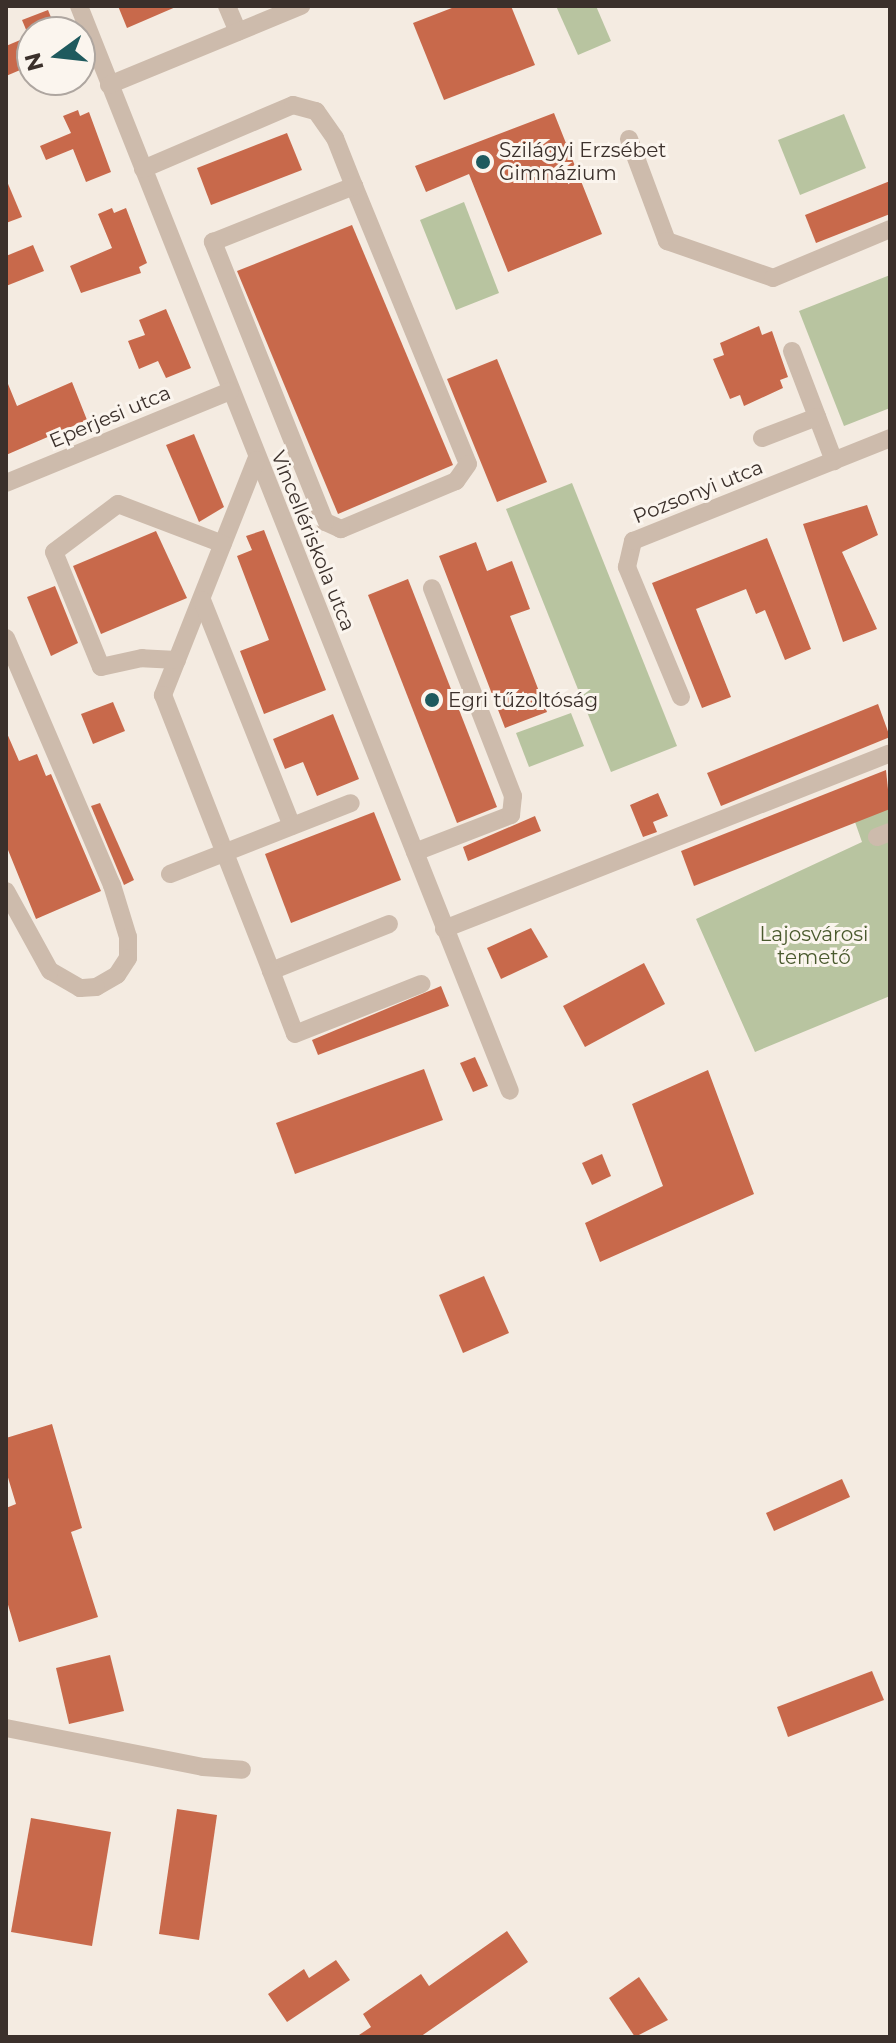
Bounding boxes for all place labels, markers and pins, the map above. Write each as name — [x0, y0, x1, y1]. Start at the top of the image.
place label: Szilágyi Erzsébet Gimnázium — [499, 138, 666, 185]
marker: Szilágyi Erzsébet Gimnázium — [474, 153, 492, 171]
place label: Egri tűzoltóság — [448, 688, 598, 712]
marker: Egri tűzoltóság — [423, 691, 441, 709]

